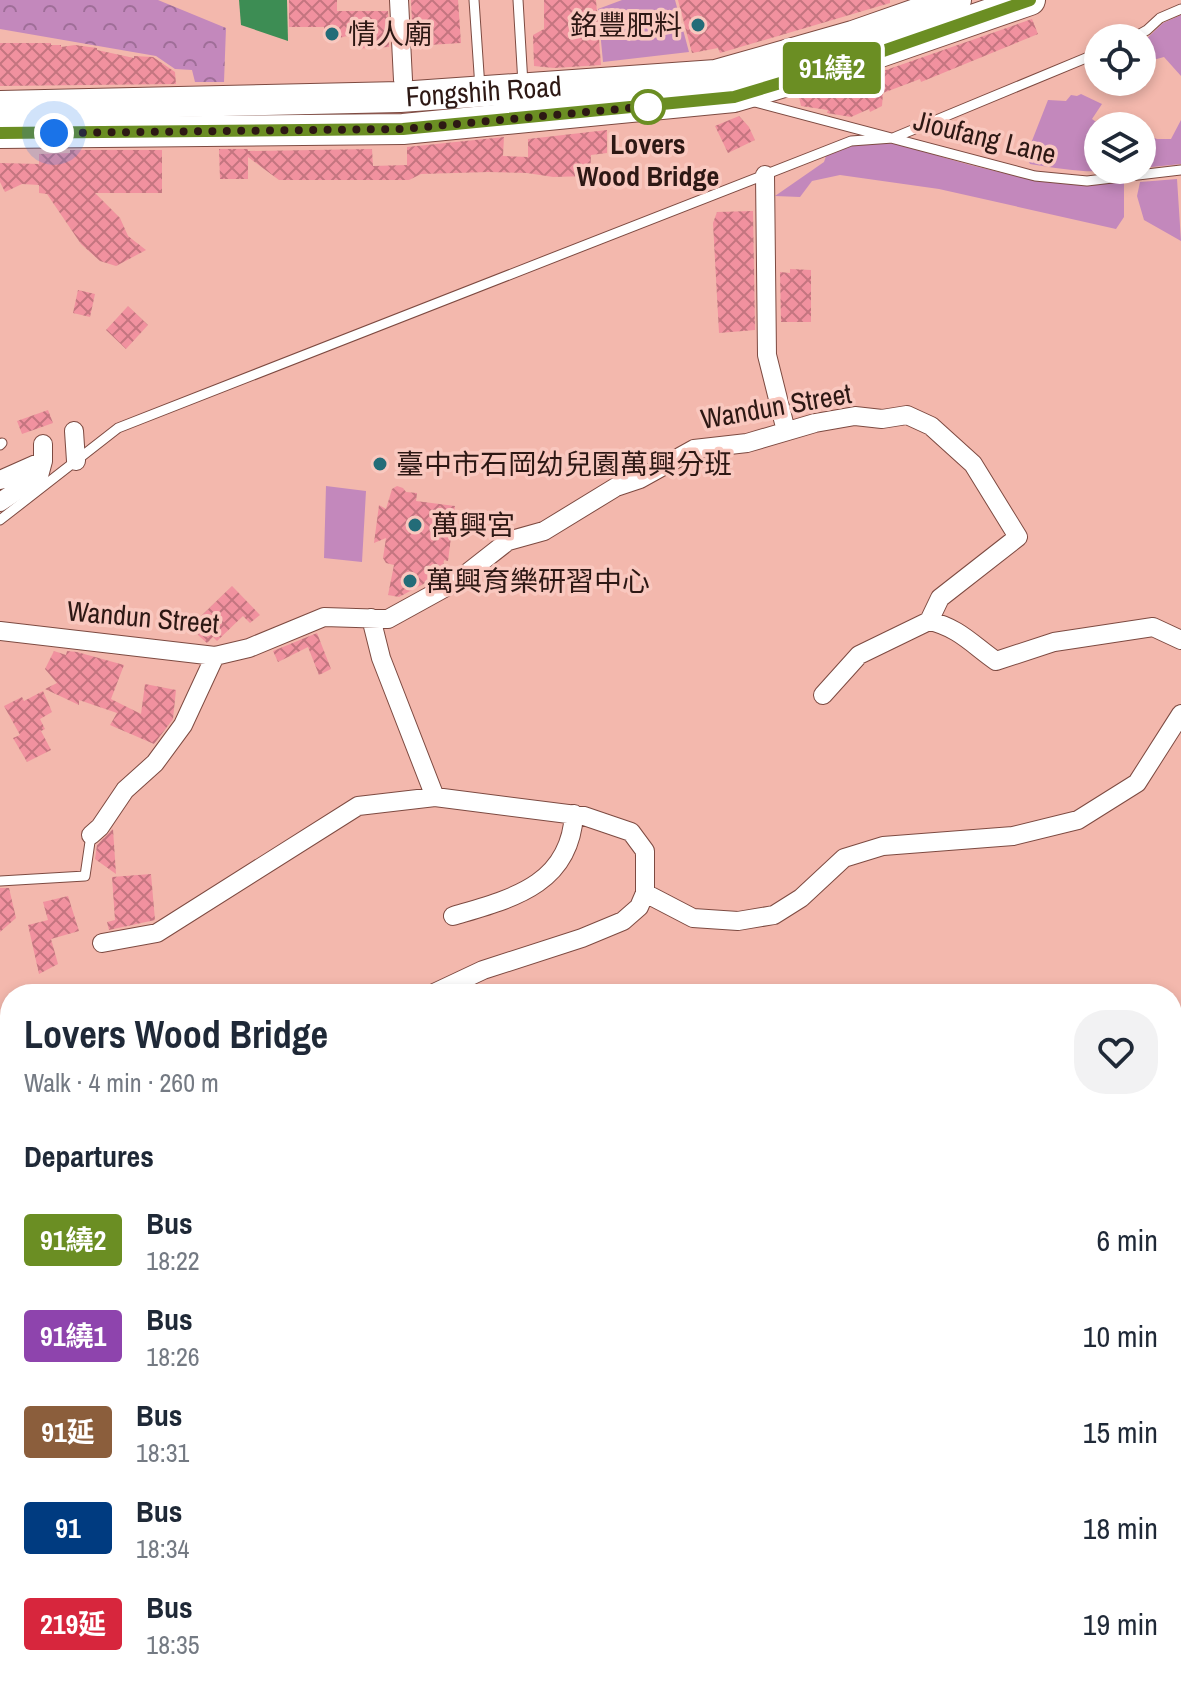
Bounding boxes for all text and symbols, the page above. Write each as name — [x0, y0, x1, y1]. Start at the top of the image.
place label: 銘豐肥料 — [570, 6, 682, 44]
place label: 情人廟 — [348, 15, 432, 53]
marker: 銘豐肥料 — [689, 16, 707, 34]
map controls — [1084, 24, 1156, 184]
button: locate — [1084, 24, 1156, 96]
marker: 情人廟 — [323, 25, 341, 43]
line badge: 91繞2 — [776, 42, 888, 94]
text: 91繞2 — [799, 49, 865, 87]
street label: Fongshih Road — [405, 67, 563, 116]
marker: Lovers Wood Bridge — [631, 90, 665, 124]
street label: Jioufang Lane — [910, 101, 1060, 173]
button: layers — [1084, 112, 1156, 184]
your location — [34, 113, 74, 153]
place label: Lovers Wood Bridge — [577, 125, 719, 195]
street label: Wandun Street — [698, 374, 854, 438]
place label: 臺中市石岡幼兒園萬興分班 — [396, 445, 732, 483]
marker: 臺中市石岡幼兒園萬興分班 — [371, 455, 389, 473]
place label: 萬興宮 — [431, 506, 515, 544]
marker: 萬興宮 — [406, 516, 424, 534]
place label: 萬興育樂研習中心 — [426, 562, 650, 600]
marker: 萬興育樂研習中心 — [401, 572, 419, 590]
street label: Wandun Street — [65, 591, 221, 643]
text: Lovers Wood Bridge — [24, 1009, 328, 1060]
button: heart — [1074, 1010, 1158, 1094]
text: Walk · 4 min · 260 m — [24, 1065, 219, 1100]
text: Departures — [24, 1136, 154, 1176]
text: Bus — [146, 1203, 193, 1243]
text: 6 min — [1096, 1220, 1158, 1260]
text: 91繞2 — [40, 1221, 106, 1259]
text: 18:22 — [146, 1243, 200, 1278]
text: Bus — [146, 1299, 193, 1339]
text: 10 min — [1083, 1316, 1158, 1356]
text: 91繞1 — [40, 1317, 106, 1355]
text: 18:26 — [146, 1339, 200, 1374]
text: Bus — [136, 1395, 182, 1435]
text: 15 min — [1083, 1412, 1158, 1452]
text: 91延 — [41, 1413, 95, 1451]
text: 18:31 — [136, 1435, 189, 1470]
text: Bus — [136, 1491, 182, 1531]
text: 18 min — [1083, 1508, 1158, 1548]
text: 91 — [55, 1509, 81, 1547]
text: 18:34 — [136, 1531, 189, 1566]
text: Bus — [146, 1587, 193, 1627]
text: 19 min — [1083, 1604, 1158, 1644]
text: 219延 — [40, 1605, 106, 1643]
text: 18:35 — [146, 1627, 200, 1662]

